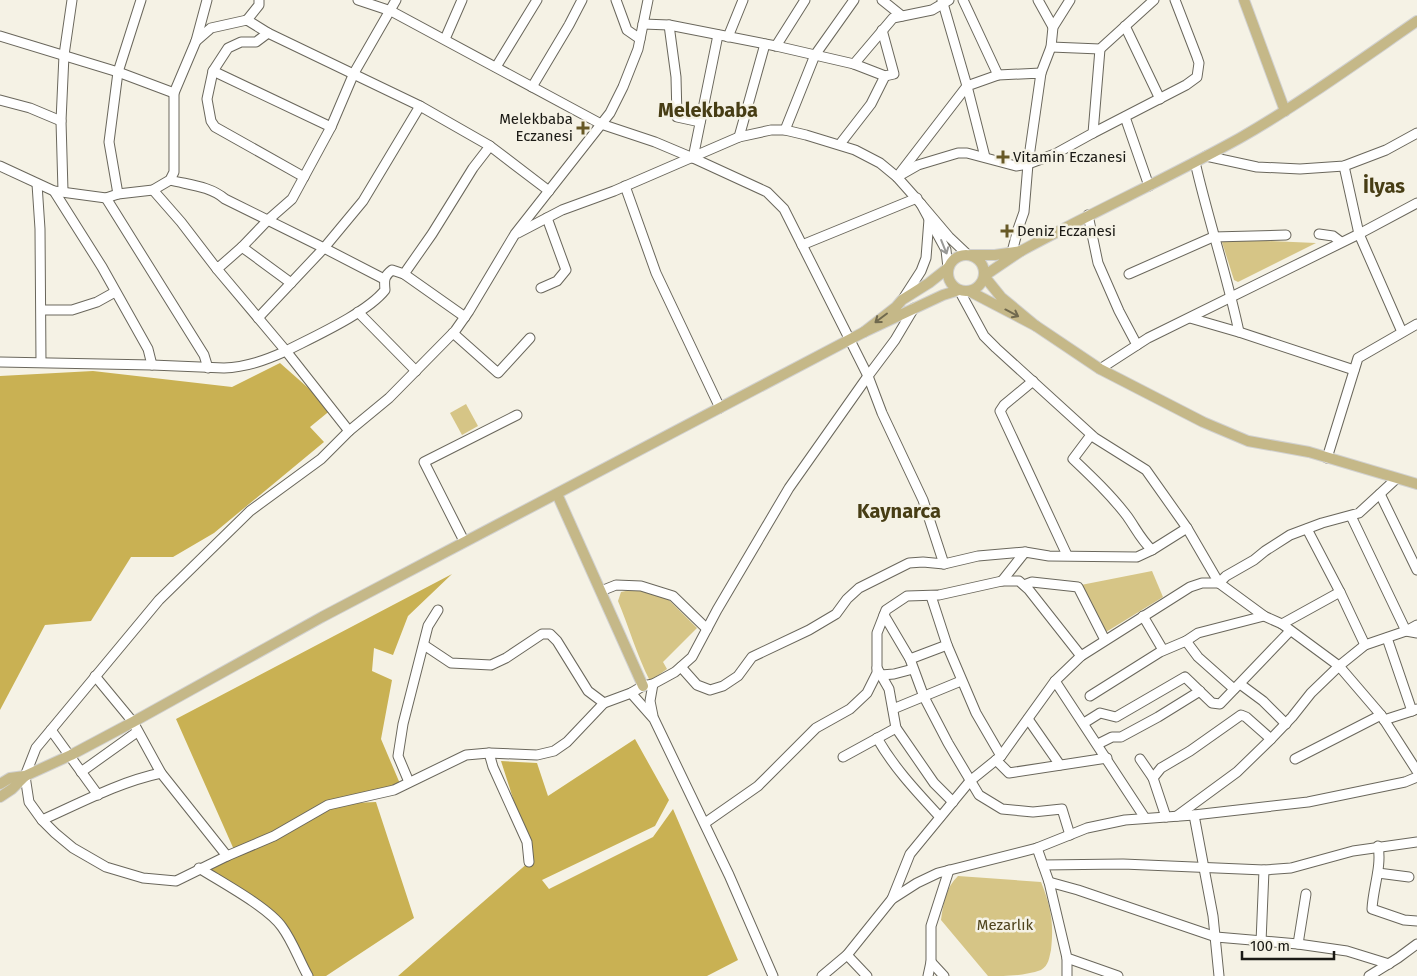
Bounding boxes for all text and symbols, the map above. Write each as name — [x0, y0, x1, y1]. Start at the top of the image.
district label: Melekbaba — [658, 98, 758, 122]
place label: Melekbaba Eczanesi — [499, 110, 573, 145]
marker: Melekbaba Eczanesi — [577, 122, 589, 134]
place label: Vitamin Eczanesi — [1013, 148, 1126, 166]
marker: Vitamin Eczanesi — [997, 151, 1009, 163]
district label: İlyas — [1363, 174, 1405, 198]
place label: Deniz Eczanesi — [1017, 222, 1116, 240]
marker: Deniz Eczanesi — [1001, 225, 1013, 237]
one-way arrow — [939, 239, 949, 254]
one-way arrow — [1004, 309, 1019, 318]
one-way arrow — [874, 313, 888, 323]
district label: Kaynarca — [857, 499, 941, 523]
park label: Mezarlık — [977, 916, 1033, 934]
scale bar — [1242, 928, 1334, 960]
text: 100 m — [1250, 937, 1290, 955]

